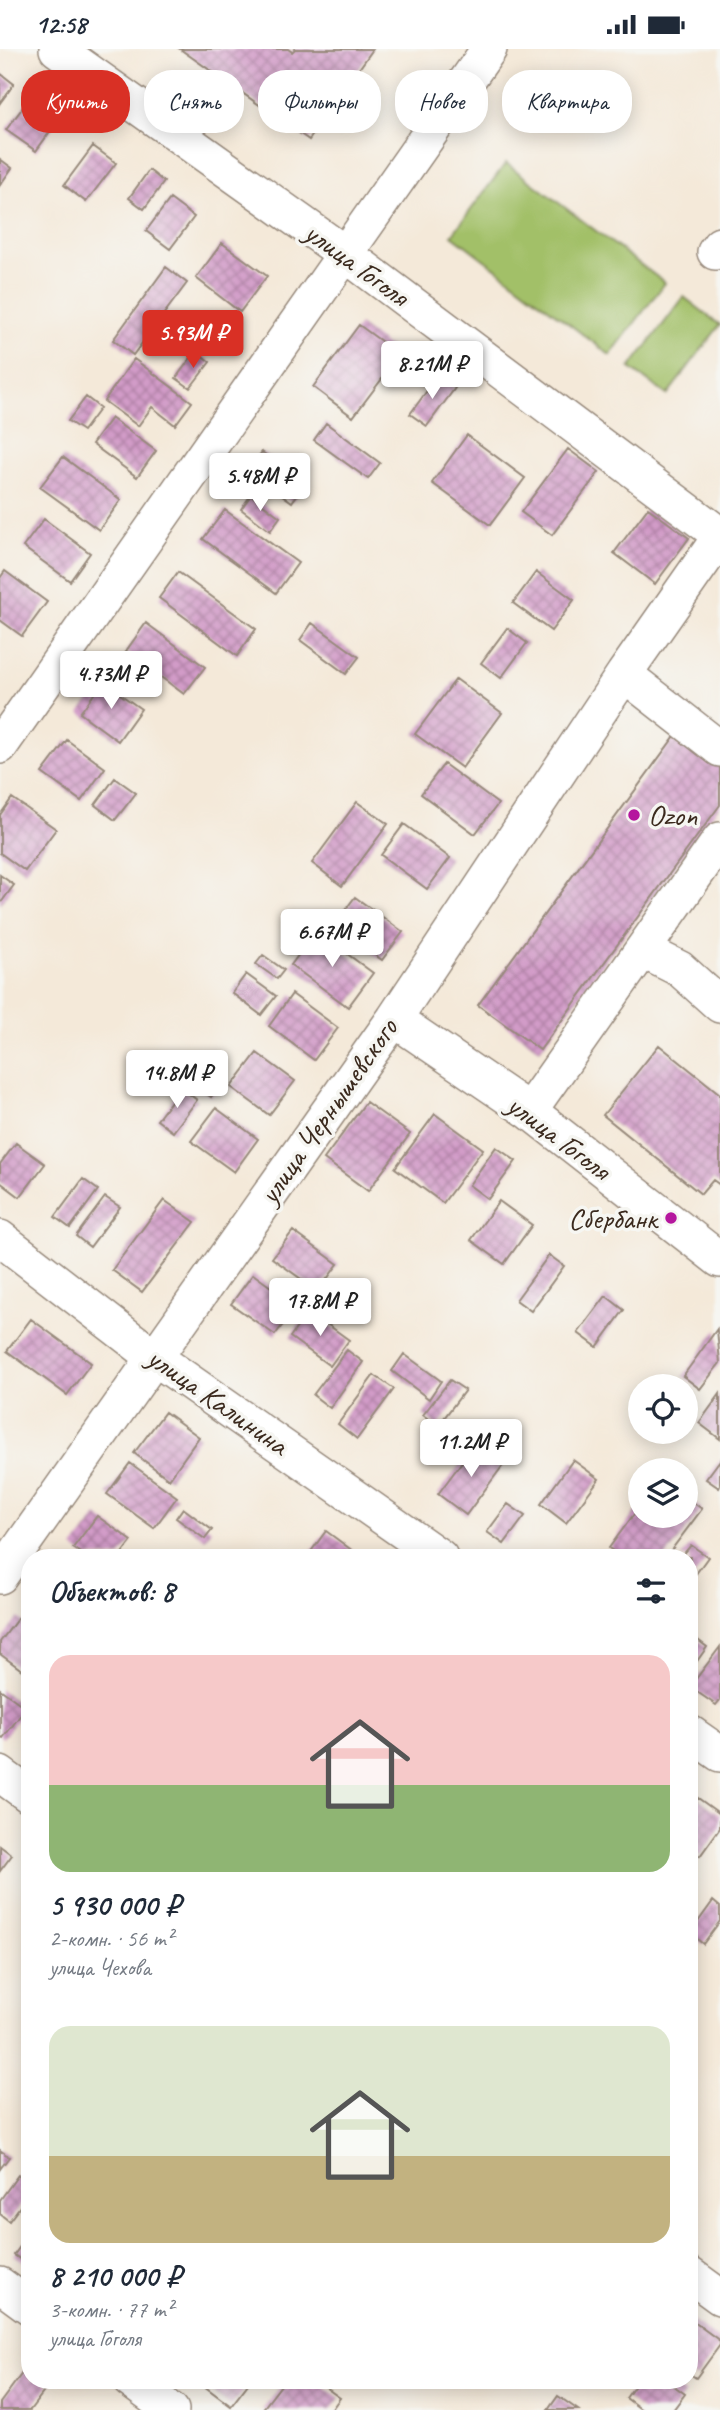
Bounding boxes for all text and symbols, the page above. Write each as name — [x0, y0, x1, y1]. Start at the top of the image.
text: 12:58 — [35, 8, 87, 41]
chip: Купить — [21, 70, 130, 133]
chip: Снять — [144, 70, 244, 133]
chip: Фильтры — [258, 70, 381, 133]
chip: Новое — [395, 70, 488, 133]
chip: Квартира — [502, 70, 632, 133]
street label: улица Гоголя — [296, 212, 419, 316]
pin: 5.93M ₽ — [128, 311, 258, 370]
text: 5.93M ₽ — [158, 318, 228, 347]
pin: 8.21M ₽ — [367, 341, 497, 401]
text: 8.21M ₽ — [397, 349, 467, 378]
pin: 5.48M ₽ — [195, 454, 325, 513]
text: 5.48M ₽ — [225, 461, 295, 490]
pin: 4.73M ₽ — [46, 651, 176, 711]
text: 4.73M ₽ — [76, 659, 146, 688]
place label: Ozon — [648, 796, 698, 834]
marker: Ozon — [626, 807, 642, 823]
pin: 6.67M ₽ — [267, 909, 397, 969]
text: 6.67M ₽ — [297, 917, 367, 946]
street label: улица Чернышевского — [249, 1010, 407, 1213]
pin: 14.8M ₽ — [112, 1051, 242, 1110]
text: 14.8M ₽ — [142, 1058, 212, 1087]
street label: улица Гоголя — [498, 1085, 620, 1190]
place label: Сбербанк — [568, 1199, 659, 1237]
marker: Сбербанк — [663, 1210, 679, 1226]
pin: 17.8M ₽ — [255, 1279, 385, 1338]
text: 17.8M ₽ — [285, 1286, 355, 1315]
street label: улица Калинина — [138, 1337, 298, 1465]
map controls — [628, 1374, 698, 1528]
button: locate — [628, 1374, 698, 1444]
pin: 11.2M ₽ — [406, 1419, 536, 1479]
text: 11.2M ₽ — [436, 1427, 506, 1456]
button: layers — [628, 1458, 698, 1528]
text: Объектов: 8 — [49, 1572, 174, 1610]
icon: filters — [632, 1572, 670, 1610]
icon: home — [297, 1701, 423, 1827]
text: 5 930 000 ₽ — [49, 1886, 180, 1924]
text: 2-комн. · 56 m² — [49, 1924, 173, 1953]
text: улица Чехова — [49, 1953, 151, 1982]
icon: home — [297, 2072, 423, 2198]
text: 8 210 000 ₽ — [49, 2257, 181, 2295]
text: 3-комн. · 77 m² — [49, 2295, 173, 2324]
text: улица Гоголя — [49, 2324, 141, 2353]

